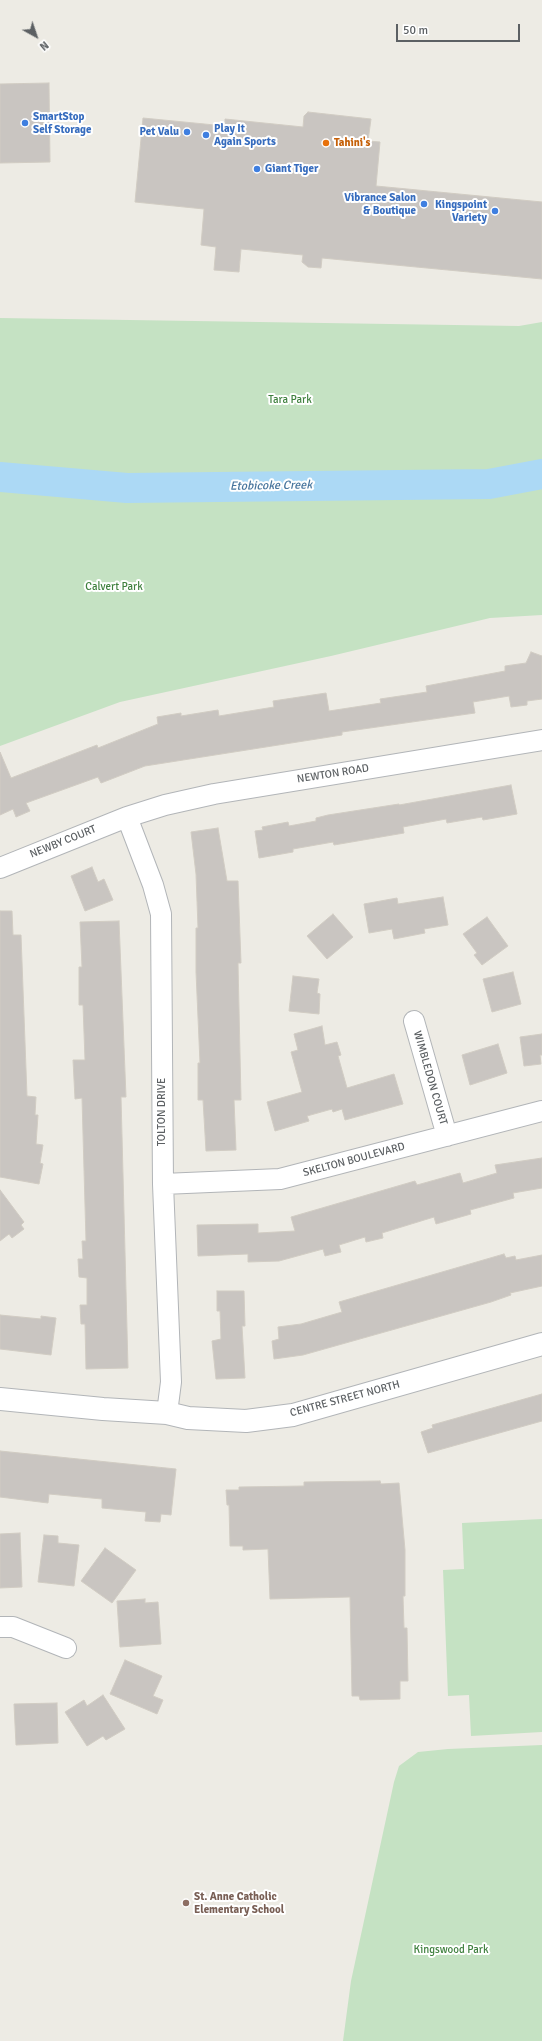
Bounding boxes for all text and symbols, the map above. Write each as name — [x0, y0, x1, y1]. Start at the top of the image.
north arrow — [16, 16, 56, 56]
scale bar — [398, 16, 522, 42]
text: 50 m — [403, 23, 428, 38]
text: N — [37, 38, 51, 53]
place label: SmartStop Self Storage — [33, 110, 91, 136]
marker: SmartStop Self Storage — [20, 118, 30, 128]
place label: Play It Again Sports — [214, 122, 276, 148]
place label: Pet Valu — [140, 125, 179, 139]
marker: Pet Valu — [182, 127, 192, 137]
marker: Play It Again Sports — [201, 130, 211, 140]
place label: Tahini's — [334, 136, 370, 150]
marker: Tahini's — [321, 138, 331, 148]
place label: Giant Tiger — [265, 162, 318, 176]
marker: Giant Tiger — [252, 164, 262, 174]
place label: Vibrance Salon & Boutique — [344, 191, 416, 217]
place label: Kingspoint Variety — [435, 198, 487, 224]
marker: Vibrance Salon & Boutique — [419, 199, 429, 209]
marker: Kingspoint Variety — [490, 206, 500, 216]
park label: Tara Park — [268, 393, 312, 407]
water label: Etobicoke Creek — [230, 478, 312, 494]
park label: Calvert Park — [85, 580, 143, 594]
street label: NEWTON ROAD — [296, 762, 370, 786]
street label: NEWBY COURT — [28, 823, 98, 861]
street label: WIMBLEDON COURT — [410, 1029, 450, 1127]
street label: TOLTON DRIVE — [155, 1078, 169, 1146]
street label: SKELTON BOULEVARD — [302, 1140, 406, 1180]
street label: CENTRE STREET NORTH — [289, 1378, 401, 1420]
place label: St. Anne Catholic Elementary School — [194, 1890, 284, 1916]
marker: St. Anne Catholic Elementary School — [181, 1898, 191, 1908]
park label: Kingswood Park — [414, 1943, 488, 1957]

